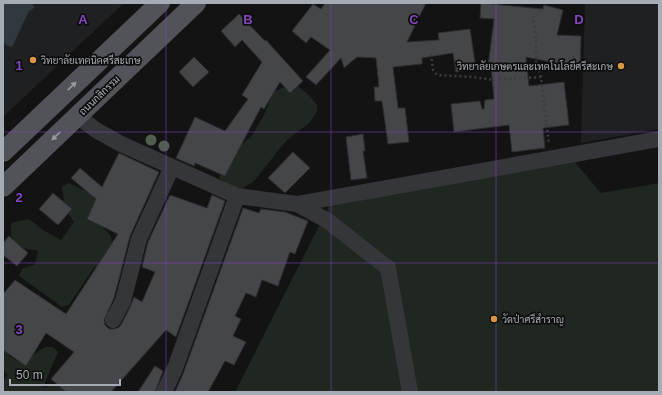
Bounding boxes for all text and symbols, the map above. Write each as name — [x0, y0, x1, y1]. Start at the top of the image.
text: A — [78, 12, 88, 27]
text: B — [243, 12, 253, 27]
text: C — [409, 12, 419, 27]
text: D — [574, 12, 584, 27]
place label: วิทยาลัยเทคนิคศรีสะเกษ — [40, 54, 141, 66]
marker: วิทยาลัยเทคนิคศรีสะเกษ — [28, 55, 38, 65]
text: 1 — [15, 58, 23, 73]
place label: วิทยาลัยเกษตรและเทคโนโลยีศรีสะเกษ — [456, 60, 613, 72]
marker: วิทยาลัยเกษตรและเทคโนโลยีศรีสะเกษ — [616, 61, 626, 71]
street label: ถนนกสิกรรม — [77, 73, 122, 117]
one-way arrow — [67, 82, 77, 91]
one-way arrow — [51, 131, 61, 141]
text: 2 — [15, 190, 23, 205]
place label: วัดป่าศรีสำราญ — [502, 313, 564, 326]
marker: วัดป่าศรีสำราญ — [489, 314, 499, 324]
text: 3 — [15, 322, 23, 337]
scale bar — [10, 361, 120, 387]
text: 50 m — [16, 368, 43, 382]

